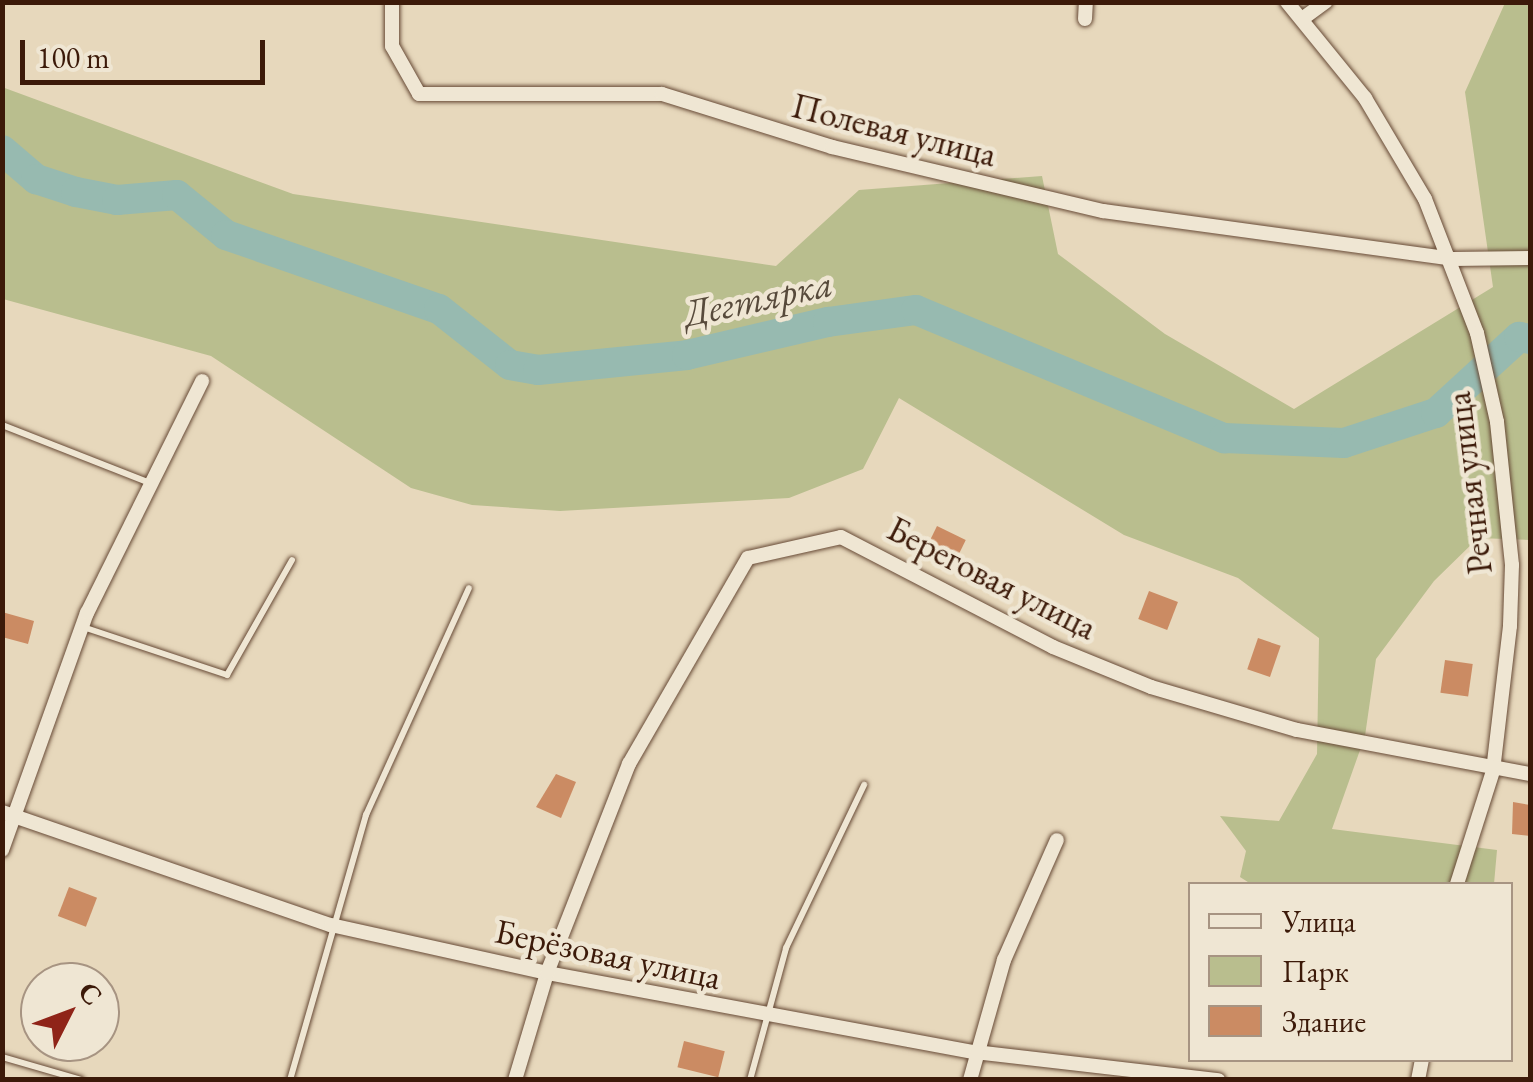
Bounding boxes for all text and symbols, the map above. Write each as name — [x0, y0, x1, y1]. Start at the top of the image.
scale bar — [25, 20, 270, 82]
text: 100 m — [37, 38, 110, 77]
street label: Полевая улица — [787, 84, 1001, 176]
water label: Дегтярка — [679, 260, 837, 336]
street label: Речная улица — [1437, 389, 1501, 577]
street label: Береговая улица — [880, 507, 1104, 649]
legend — [1188, 882, 1513, 1062]
text: Улица — [1282, 902, 1356, 941]
street label: Берёзовая улица — [491, 910, 725, 998]
text: Парк — [1282, 952, 1349, 991]
north arrow — [20, 962, 120, 1062]
text: С — [71, 974, 111, 1013]
text: Здание — [1282, 1002, 1366, 1041]

